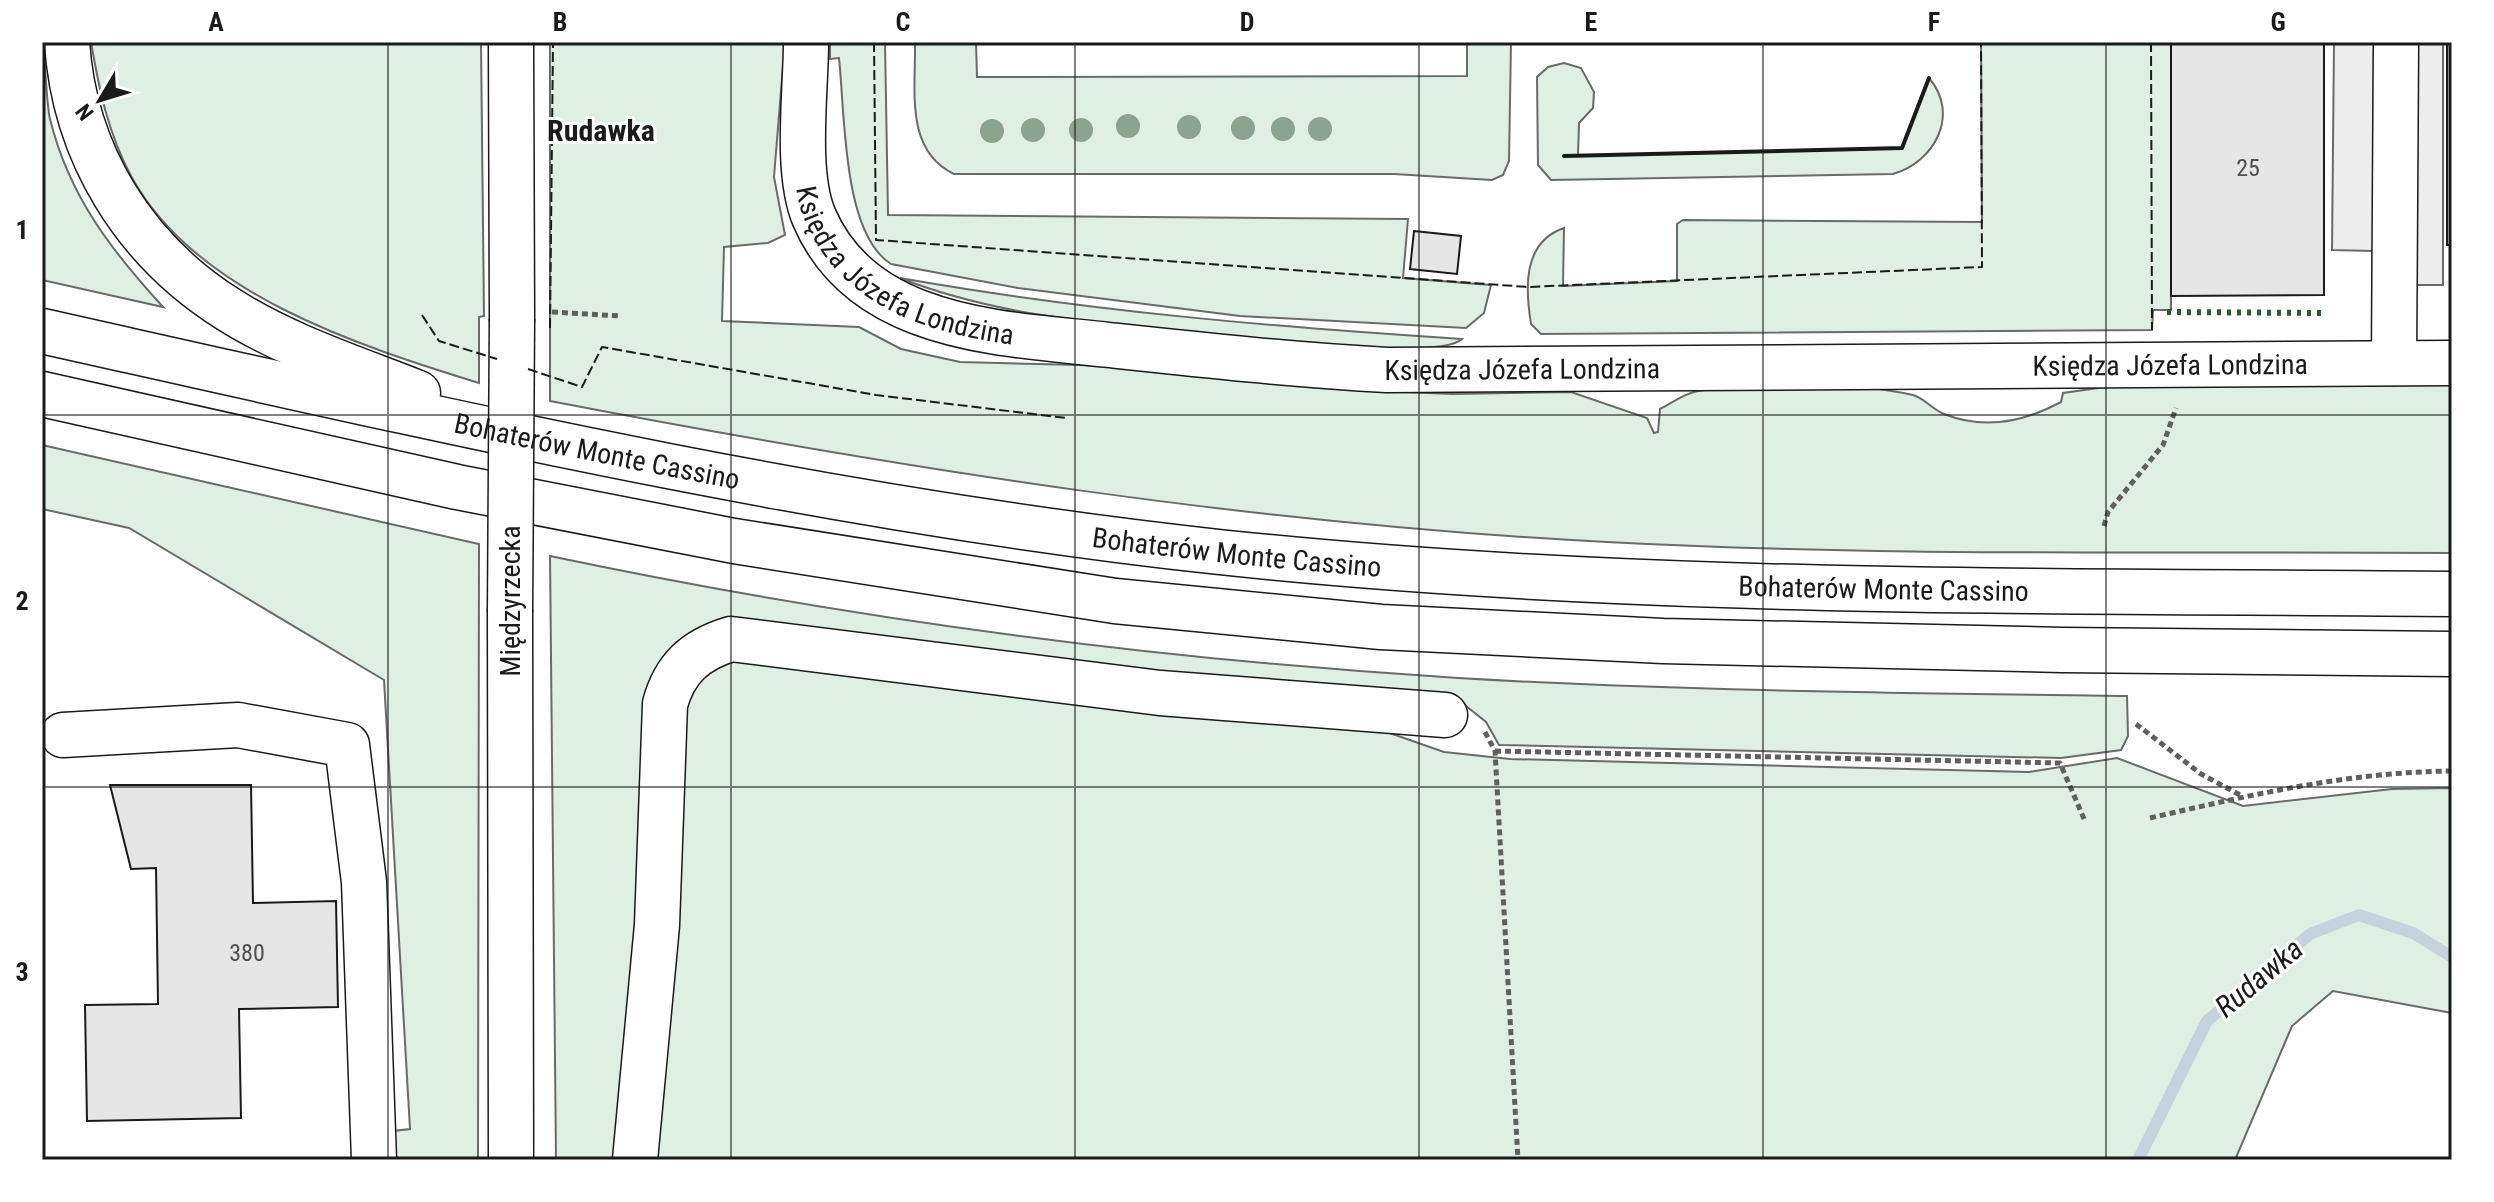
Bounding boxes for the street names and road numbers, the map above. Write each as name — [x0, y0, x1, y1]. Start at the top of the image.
street label: Księdza Józefa Londzina — [789, 183, 1016, 352]
street label: Księdza Józefa Londzina — [2032, 348, 2308, 383]
street label: Księdza Józefa Londzina — [1384, 352, 1660, 387]
street label: Bohaterów Monte Cassino — [451, 407, 742, 496]
street label: Bohaterów Monte Cassino — [1090, 521, 1382, 584]
street label: Międzyrzecka — [494, 525, 527, 677]
street label: Bohaterów Monte Cassino — [1738, 570, 2029, 608]

